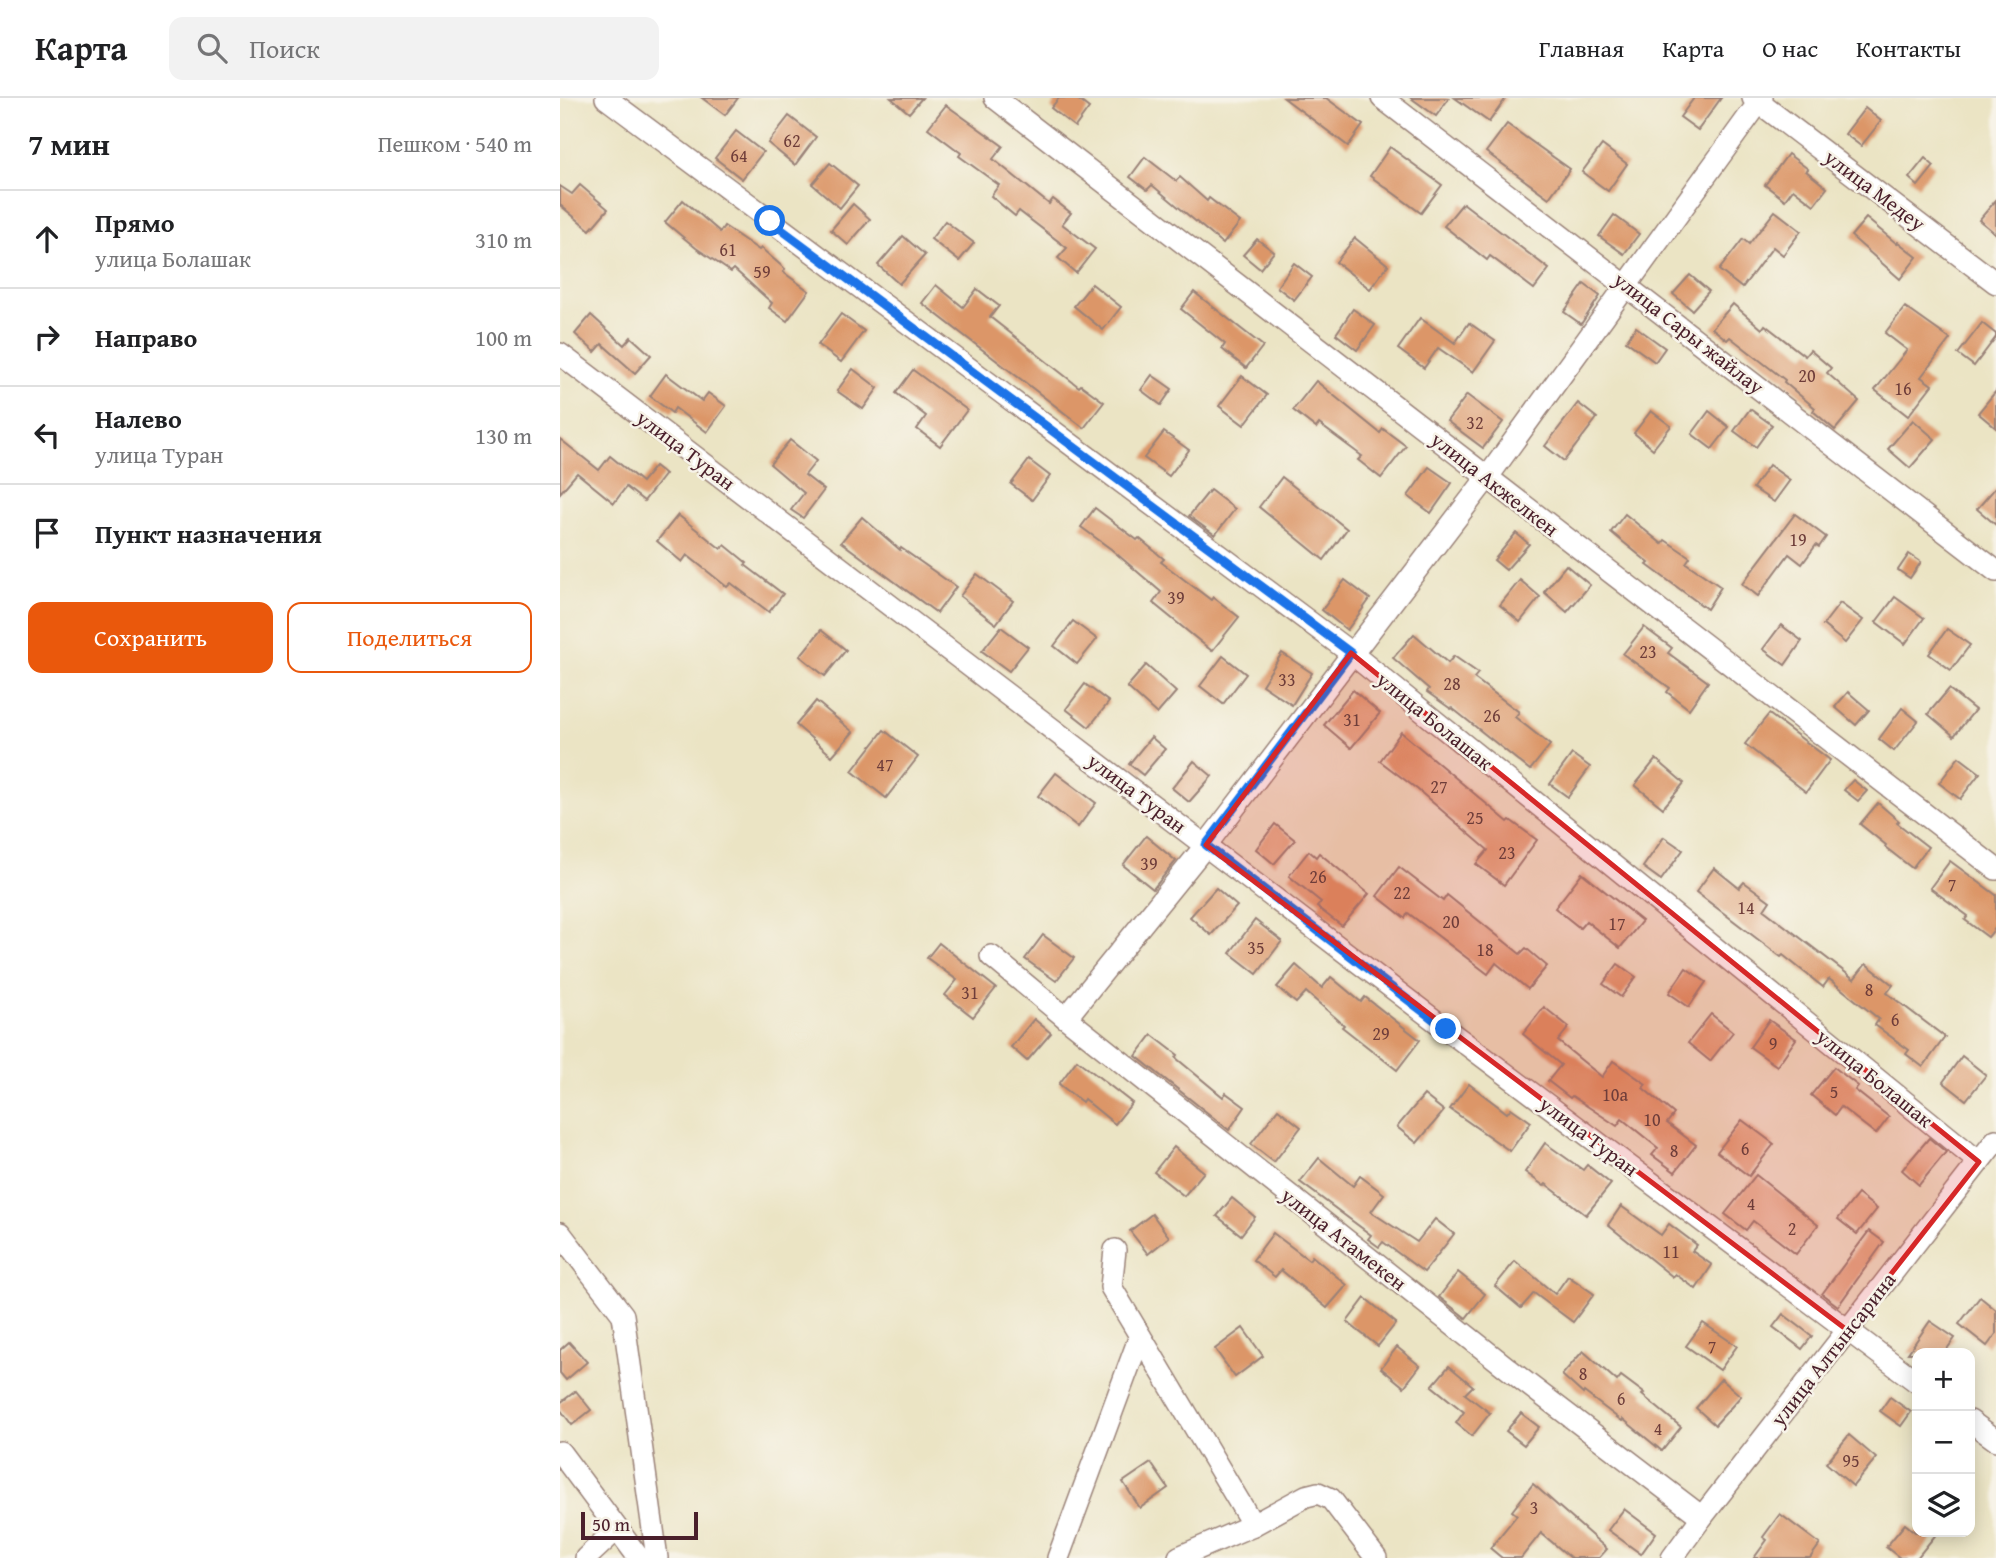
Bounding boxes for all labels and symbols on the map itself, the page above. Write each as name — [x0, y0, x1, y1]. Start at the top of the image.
house number: 62 — [783, 127, 801, 154]
street label: улица Медеу — [1817, 141, 1932, 239]
house number: 64 — [730, 142, 748, 169]
route start — [754, 205, 785, 236]
house number: 61 — [719, 236, 737, 263]
house number: 59 — [753, 258, 771, 285]
street label: улица Сары жайлау — [1606, 264, 1771, 402]
house number: 20 — [1798, 362, 1816, 389]
house number: 16 — [1894, 375, 1912, 402]
street label: улица Туран — [629, 402, 742, 498]
house number: 32 — [1466, 409, 1484, 436]
street label: улица Акжелкен — [1424, 423, 1566, 544]
house number: 19 — [1789, 526, 1807, 553]
house number: 39 — [1167, 584, 1185, 611]
house number: 23 — [1639, 638, 1657, 665]
street label: улица Болашак — [1369, 664, 1500, 778]
house number: 33 — [1278, 666, 1296, 693]
house number: 28 — [1443, 670, 1461, 697]
house number: 26 — [1483, 702, 1501, 729]
house number: 31 — [1343, 706, 1361, 733]
street label: улица Туран — [1080, 745, 1193, 841]
house number: 47 — [876, 751, 894, 778]
house number: 27 — [1430, 773, 1448, 800]
house number: 25 — [1466, 804, 1484, 831]
house number: 23 — [1498, 839, 1516, 866]
house number: 39 — [1140, 850, 1158, 877]
house number: 26 — [1309, 863, 1327, 890]
house number: 7 — [1948, 871, 1956, 898]
house number: 22 — [1393, 879, 1411, 906]
house number: 14 — [1737, 894, 1755, 921]
house number: 20 — [1442, 908, 1460, 935]
house number: 17 — [1608, 910, 1626, 937]
house number: 35 — [1247, 934, 1265, 961]
house number: 18 — [1476, 936, 1494, 963]
house number: 8 — [1865, 976, 1873, 1003]
house number: 31 — [961, 979, 979, 1006]
house number: 6 — [1891, 1006, 1899, 1033]
route end — [1430, 1013, 1461, 1044]
house number: 29 — [1372, 1020, 1390, 1047]
street label: улица Болашак — [1809, 1021, 1940, 1135]
house number: 9 — [1769, 1030, 1777, 1057]
house number: 5 — [1830, 1078, 1838, 1105]
house number: 10а — [1602, 1081, 1628, 1108]
street label: улица Туран — [1532, 1088, 1645, 1184]
house number: 10 — [1643, 1106, 1661, 1133]
house number: 6 — [1741, 1135, 1749, 1162]
house number: 8 — [1670, 1137, 1678, 1164]
street label: улица Атамекен — [1274, 1179, 1413, 1298]
house number: 4 — [1747, 1190, 1755, 1217]
house number: 2 — [1788, 1215, 1796, 1242]
house number: 11 — [1662, 1238, 1680, 1265]
street label: улица Алтынсарина — [1762, 1265, 1903, 1433]
house number: 7 — [1708, 1333, 1716, 1360]
house number: 8 — [1579, 1360, 1587, 1387]
house number: 6 — [1617, 1385, 1625, 1412]
house number: 4 — [1654, 1415, 1662, 1442]
house number: 95 — [1842, 1447, 1860, 1474]
house number: 3 — [1530, 1494, 1538, 1521]
scale bar — [581, 1509, 698, 1541]

